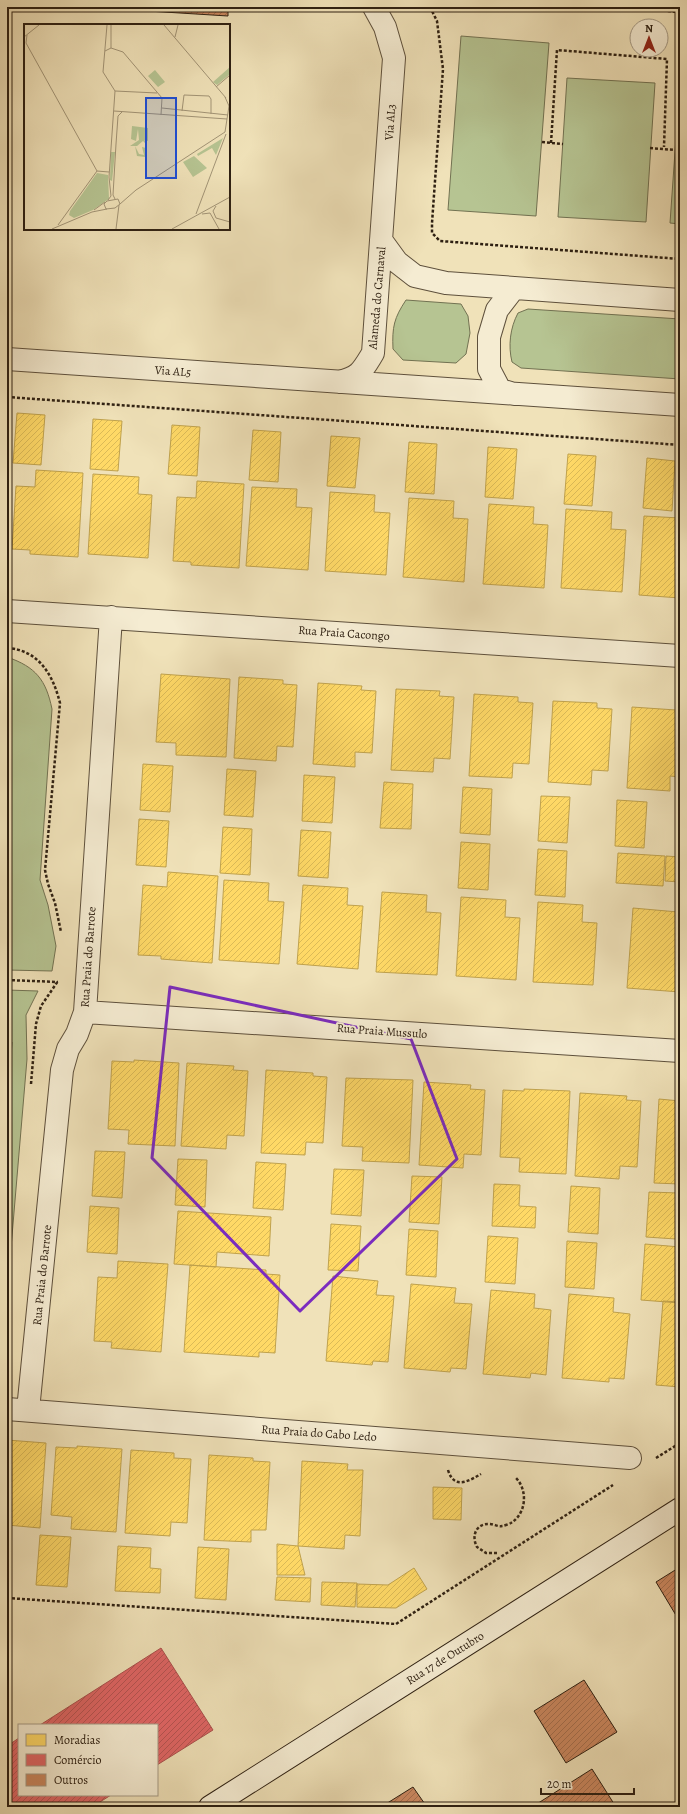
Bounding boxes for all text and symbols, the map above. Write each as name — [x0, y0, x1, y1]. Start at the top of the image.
north arrow — [629, 18, 669, 58]
text: N — [645, 21, 653, 36]
inset map — [24, 24, 230, 230]
street label: Via AL3 — [381, 103, 399, 142]
street label: Alameda do Carnaval — [364, 246, 389, 351]
street label: Via AL5 — [153, 362, 192, 380]
street label: Rua Praia Cacongo — [298, 622, 390, 644]
street label: Rua Praia do Barrote — [76, 906, 100, 1008]
street label: Rua Praia Mussulo — [336, 1020, 428, 1042]
street label: Rua Praia do Barrote — [29, 1224, 55, 1326]
street label: Rua Praia do Cabo Ledo — [261, 1421, 377, 1445]
street label: Rua 17 de Outubro — [403, 1628, 487, 1688]
legend — [18, 1724, 158, 1796]
text: Moradias — [54, 1732, 100, 1748]
text: Comércio — [54, 1752, 102, 1768]
scale bar — [541, 1770, 634, 1796]
text: Outros — [54, 1772, 88, 1788]
text: 20 m — [547, 1776, 571, 1792]

